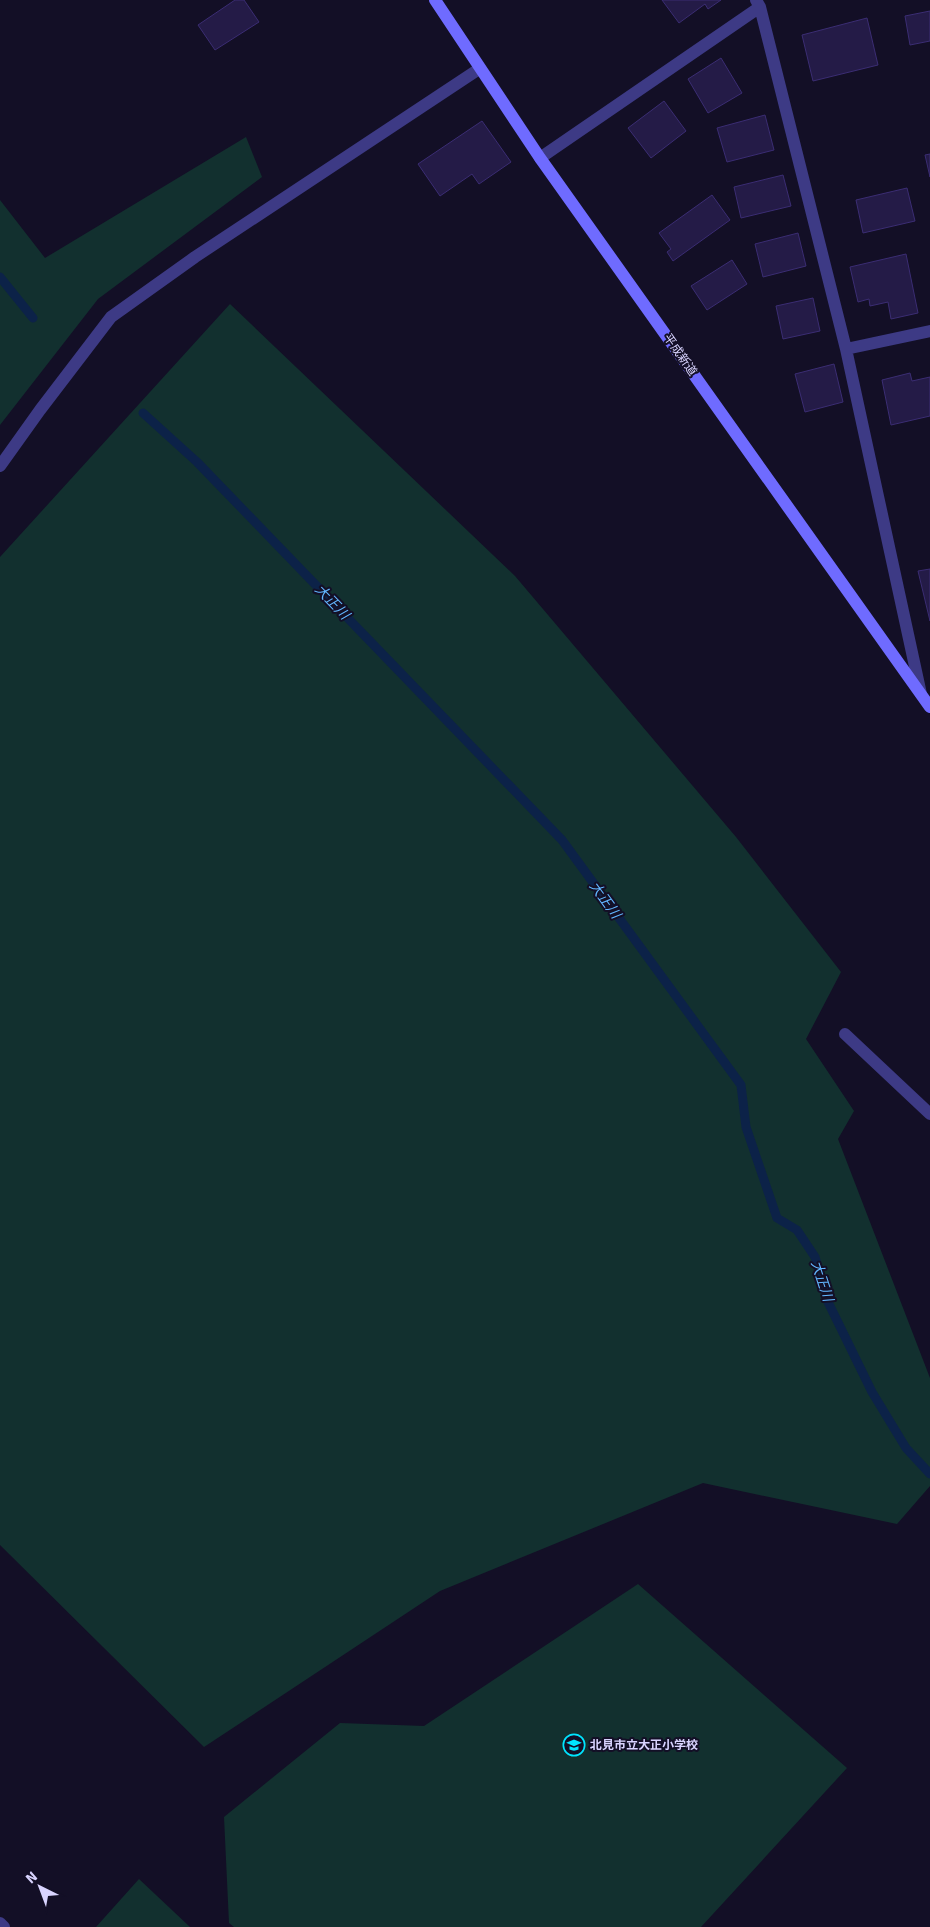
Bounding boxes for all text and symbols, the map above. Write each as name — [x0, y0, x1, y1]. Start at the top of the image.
street label: 平成新道 — [660, 331, 700, 379]
water label: 大正川 — [311, 581, 354, 624]
water label: 大正川 — [586, 878, 625, 924]
water label: 大正川 — [807, 1258, 837, 1306]
school or university icon: 北見市立大正小学校 — [562, 1733, 586, 1757]
place label: 北見市立大正小学校 — [590, 1738, 698, 1753]
north arrow — [15, 1862, 65, 1912]
text: N — [22, 1868, 41, 1887]

